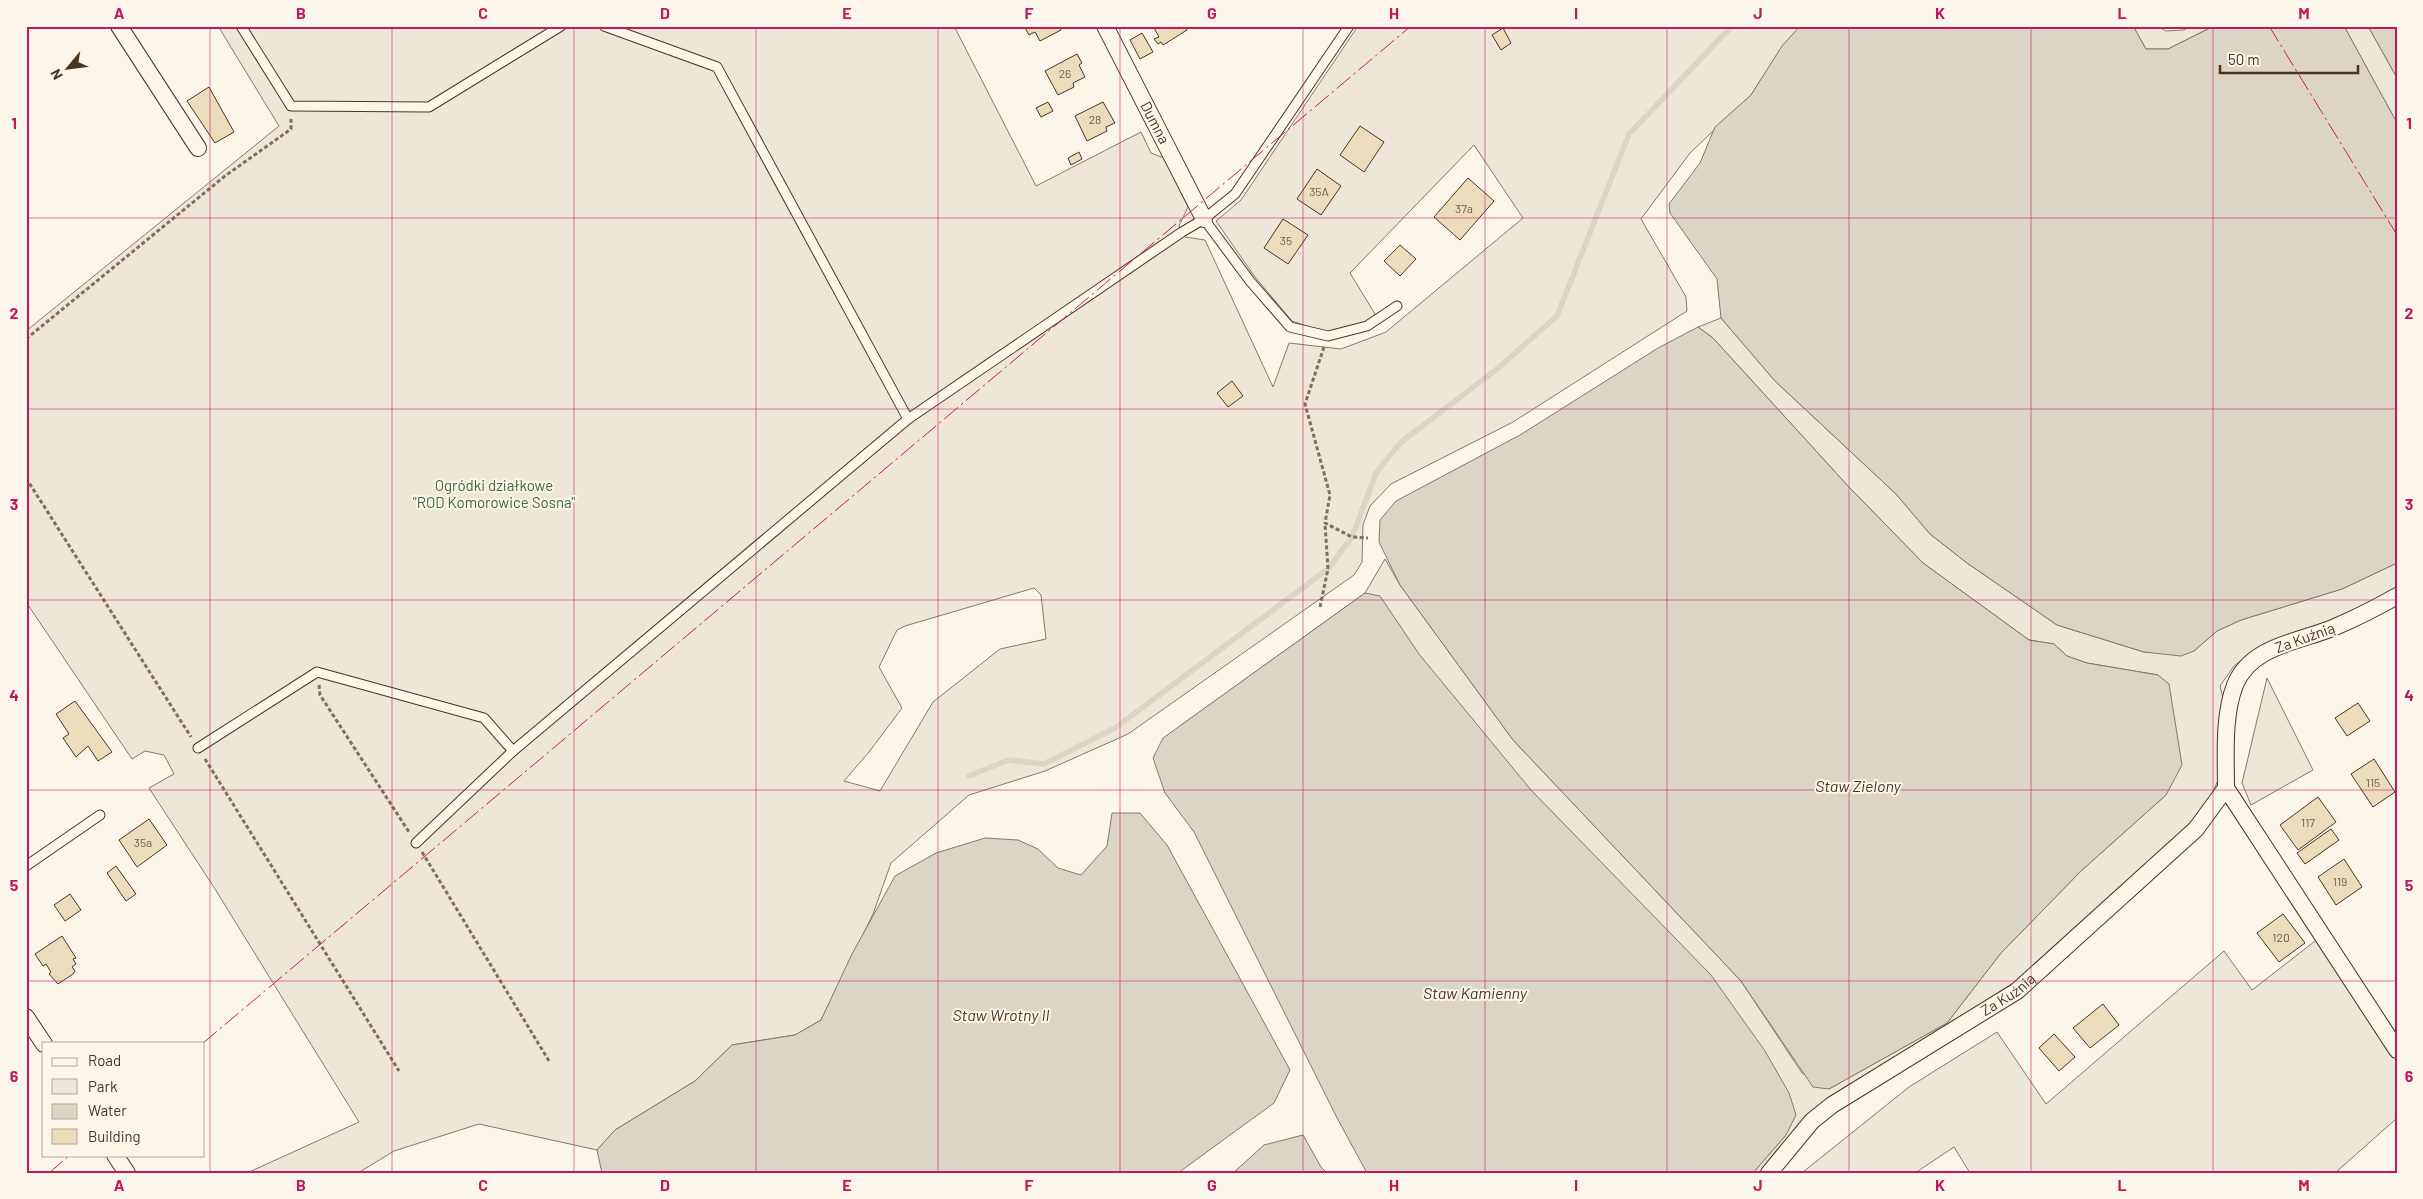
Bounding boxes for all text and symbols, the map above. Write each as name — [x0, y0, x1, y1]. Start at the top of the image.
text: A — [114, 3, 125, 22]
text: B — [296, 3, 306, 22]
text: C — [478, 3, 488, 22]
text: D — [660, 3, 670, 22]
text: E — [842, 3, 852, 22]
text: F — [1025, 3, 1034, 22]
text: G — [1207, 3, 1217, 22]
text: H — [1389, 3, 1399, 22]
text: I — [1574, 3, 1578, 22]
text: J — [1753, 3, 1763, 22]
text: K — [1935, 3, 1945, 22]
text: L — [2117, 3, 2127, 22]
text: M — [2298, 3, 2310, 22]
north arrow — [42, 42, 92, 92]
scale bar — [2220, 42, 2358, 74]
text: 50 m — [2228, 50, 2260, 68]
text: N — [47, 66, 66, 83]
house number: 26 — [1059, 66, 1071, 80]
street label: Dumna — [1137, 98, 1174, 147]
house number: 28 — [1089, 112, 1101, 126]
text: 1 — [11, 113, 17, 132]
text: 1 — [2406, 113, 2412, 132]
house number: 35A — [1309, 184, 1329, 198]
house number: 37a — [1455, 201, 1473, 215]
house number: 35 — [1280, 233, 1292, 247]
text: 2 — [10, 303, 19, 322]
text: 2 — [2405, 303, 2414, 322]
park label: Ogródki działkowe "ROD Komorowice Sosna" — [413, 476, 575, 511]
text: 3 — [10, 494, 18, 513]
text: 3 — [2405, 494, 2413, 513]
street label: Za Kuźnią — [2272, 618, 2337, 656]
text: 4 — [9, 685, 19, 704]
text: 4 — [2404, 685, 2414, 704]
house number: 115 — [2366, 775, 2380, 789]
water label: Staw Zielony — [1815, 776, 1902, 795]
house number: 117 — [2301, 815, 2315, 829]
house number: 35a — [134, 835, 152, 849]
house number: 119 — [2333, 874, 2347, 888]
text: 5 — [10, 875, 19, 894]
text: 5 — [2405, 875, 2414, 894]
house number: 120 — [2272, 930, 2290, 944]
street label: Za Kuźnią — [1977, 969, 2039, 1019]
water label: Staw Kamienny — [1423, 983, 1528, 1002]
water label: Staw Wrotny II — [953, 1005, 1049, 1024]
legend — [42, 1042, 205, 1156]
text: Road — [88, 1051, 121, 1069]
text: 6 — [10, 1066, 19, 1085]
text: 6 — [2405, 1066, 2414, 1085]
text: Park — [88, 1077, 118, 1095]
text: Water — [88, 1101, 127, 1119]
text: Building — [88, 1127, 141, 1145]
text: A — [114, 1175, 125, 1194]
text: B — [296, 1175, 306, 1194]
text: C — [478, 1175, 488, 1194]
text: D — [660, 1175, 670, 1194]
text: E — [842, 1175, 852, 1194]
text: F — [1025, 1175, 1034, 1194]
text: G — [1207, 1175, 1217, 1194]
text: H — [1389, 1175, 1399, 1194]
text: I — [1574, 1175, 1578, 1194]
text: J — [1753, 1175, 1763, 1194]
text: K — [1935, 1175, 1945, 1194]
text: L — [2117, 1175, 2127, 1194]
text: M — [2298, 1175, 2310, 1194]

